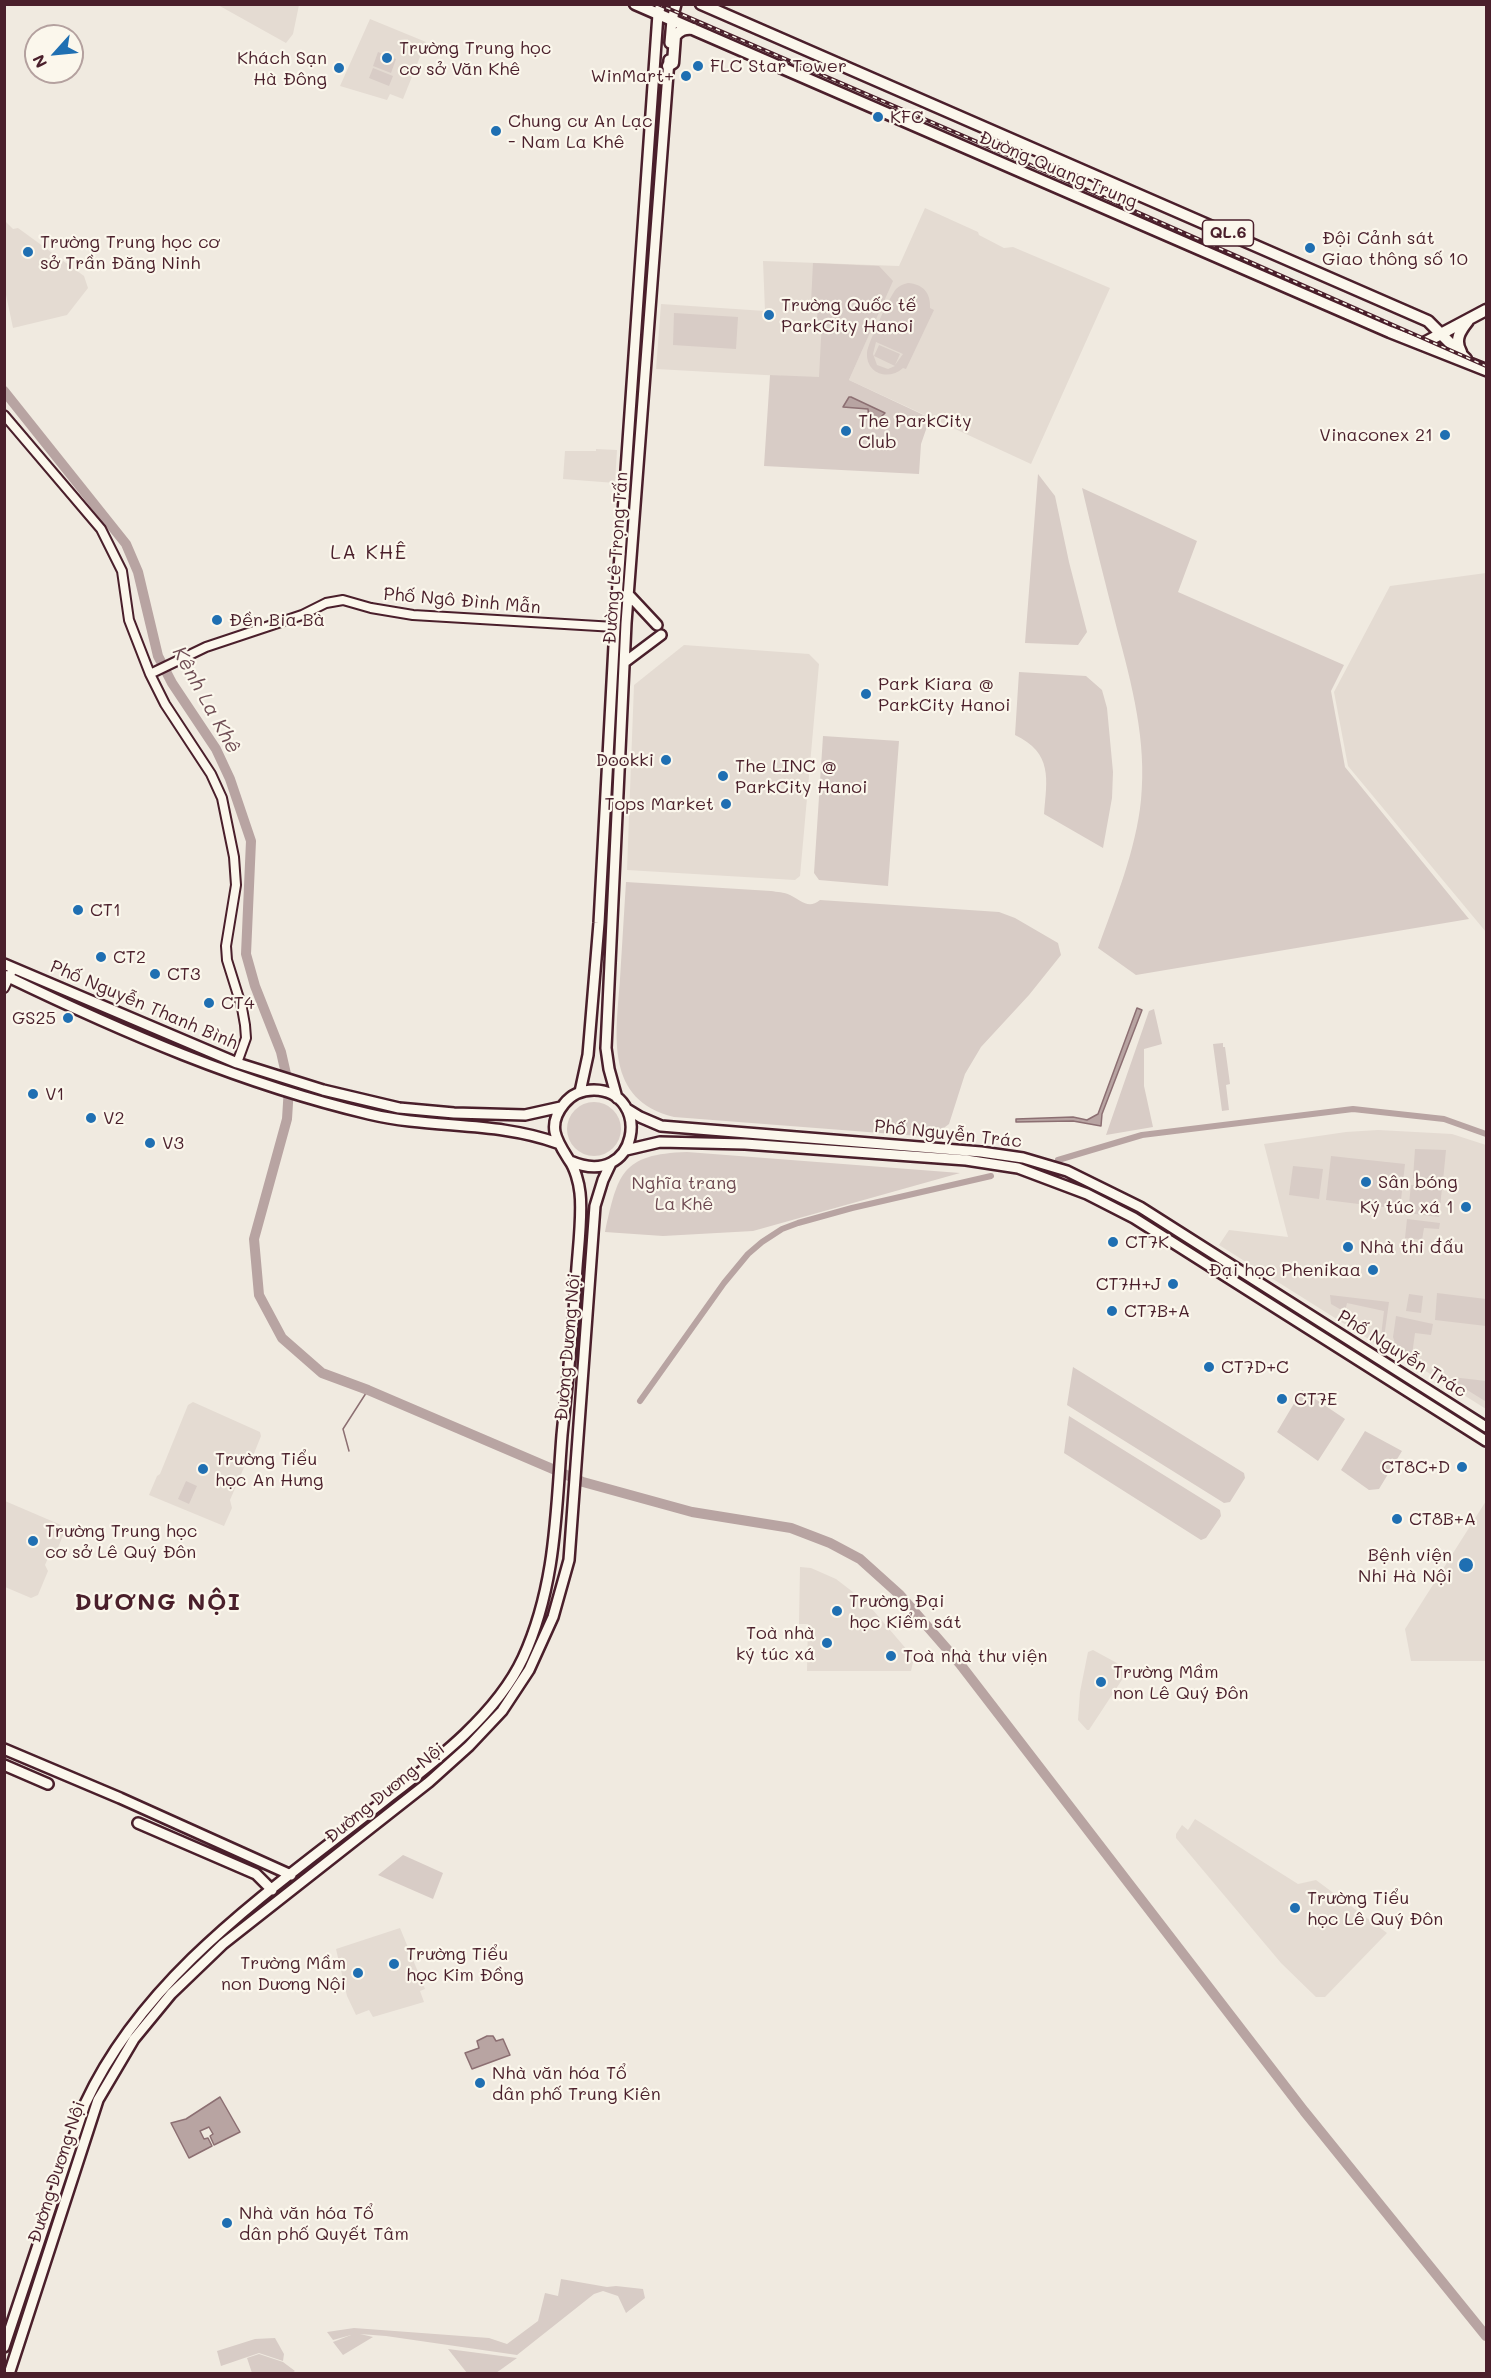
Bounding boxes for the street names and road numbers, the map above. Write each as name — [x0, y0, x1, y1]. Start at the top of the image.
street label: Đường Quang Trung — [975, 127, 1141, 213]
road number: QL.6 — [1202, 220, 1254, 246]
street label: Đường Lê Trọng Tấn — [599, 471, 633, 645]
street label: Phố Ngô Đình Mẫn — [382, 583, 542, 619]
street label: Phố Nguyễn Thanh Bình — [47, 956, 241, 1054]
street label: Phố Nguyễn Trác — [873, 1116, 1023, 1152]
street label: Đường Dương Nội — [551, 1272, 585, 1422]
street label: Phố Nguyễn Trác — [1333, 1306, 1471, 1402]
street label: Đường Dương Nội — [321, 1738, 449, 1848]
street label: Đường Dương Nội — [24, 2098, 90, 2246]

